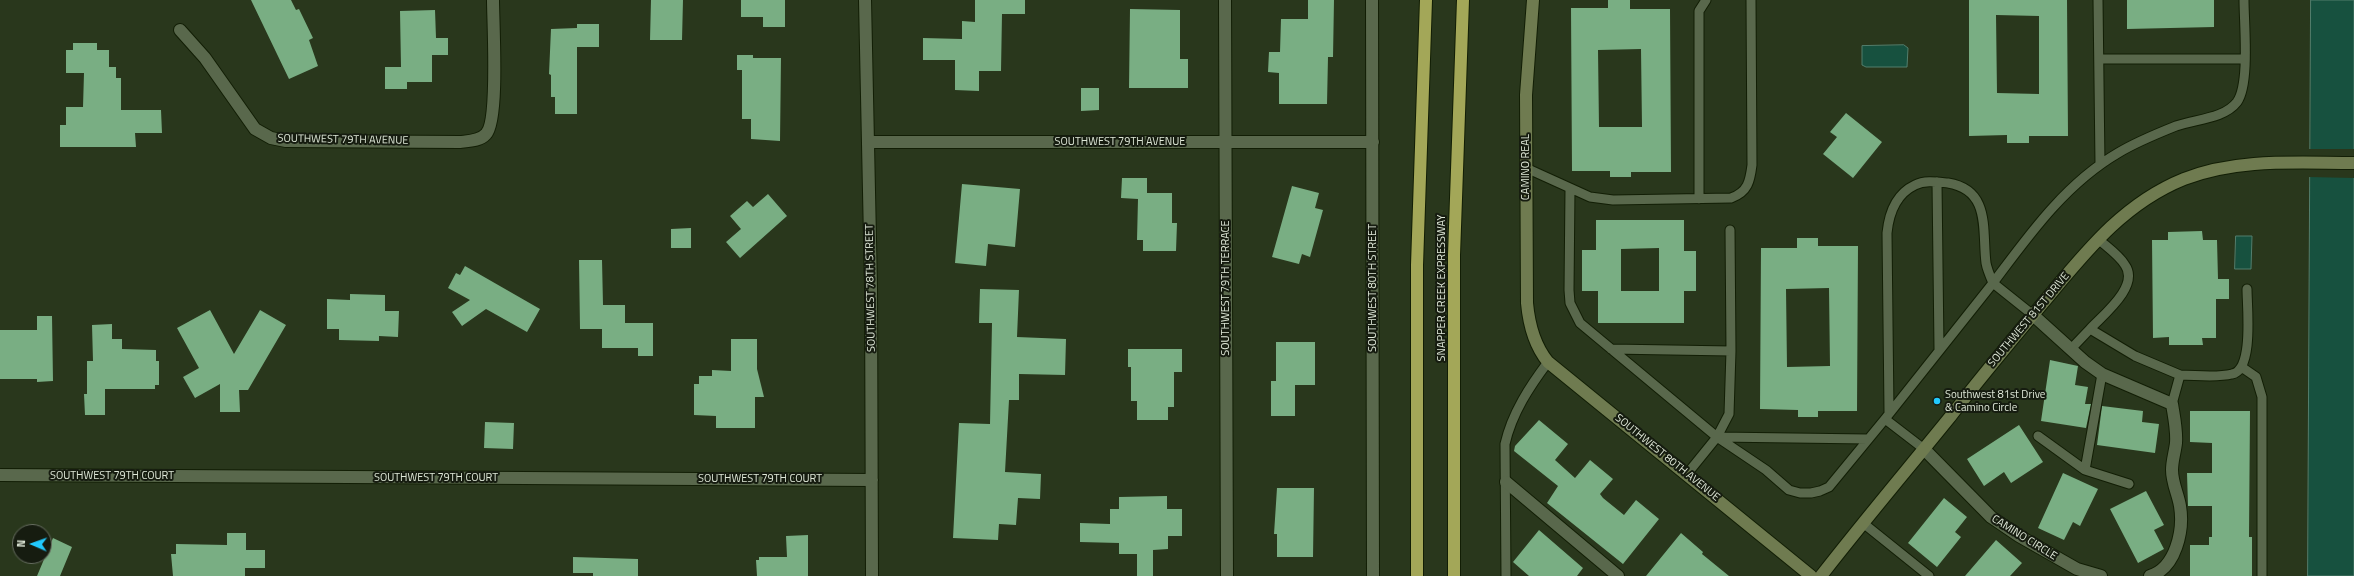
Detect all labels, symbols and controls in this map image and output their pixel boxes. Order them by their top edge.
street label: SOUTHWEST 79TH AVENUE [278,132,408,148]
street label: CAMINO REAL [1519,134,1533,200]
street label: SOUTHWEST 79TH AVENUE [1055,135,1185,149]
street label: SNAPPER CREEK EXPRESSWAY [1435,215,1449,361]
street label: SOUTHWEST 79TH TERRACE [1219,220,1233,356]
street label: SOUTHWEST 78TH STREET [863,224,879,352]
street label: SOUTHWEST 80TH STREET [1366,224,1380,352]
street label: SOUTHWEST 81ST DRIVE [1986,270,2072,370]
place label: Southwest 81st Drive & Camino Circle [1945,388,2045,414]
marker: Southwest 81st Drive & Camino Circle [1932,396,1942,406]
street label: SOUTHWEST 80TH AVENUE [1612,412,1722,504]
street label: SOUTHWEST 79TH COURT [50,469,174,483]
street label: SOUTHWEST 79TH COURT [374,471,498,485]
street label: SOUTHWEST 79TH COURT [698,472,822,486]
street label: CAMINO CIRCLE [1989,513,2059,563]
north arrow [12,524,52,564]
text: N [13,540,29,548]

